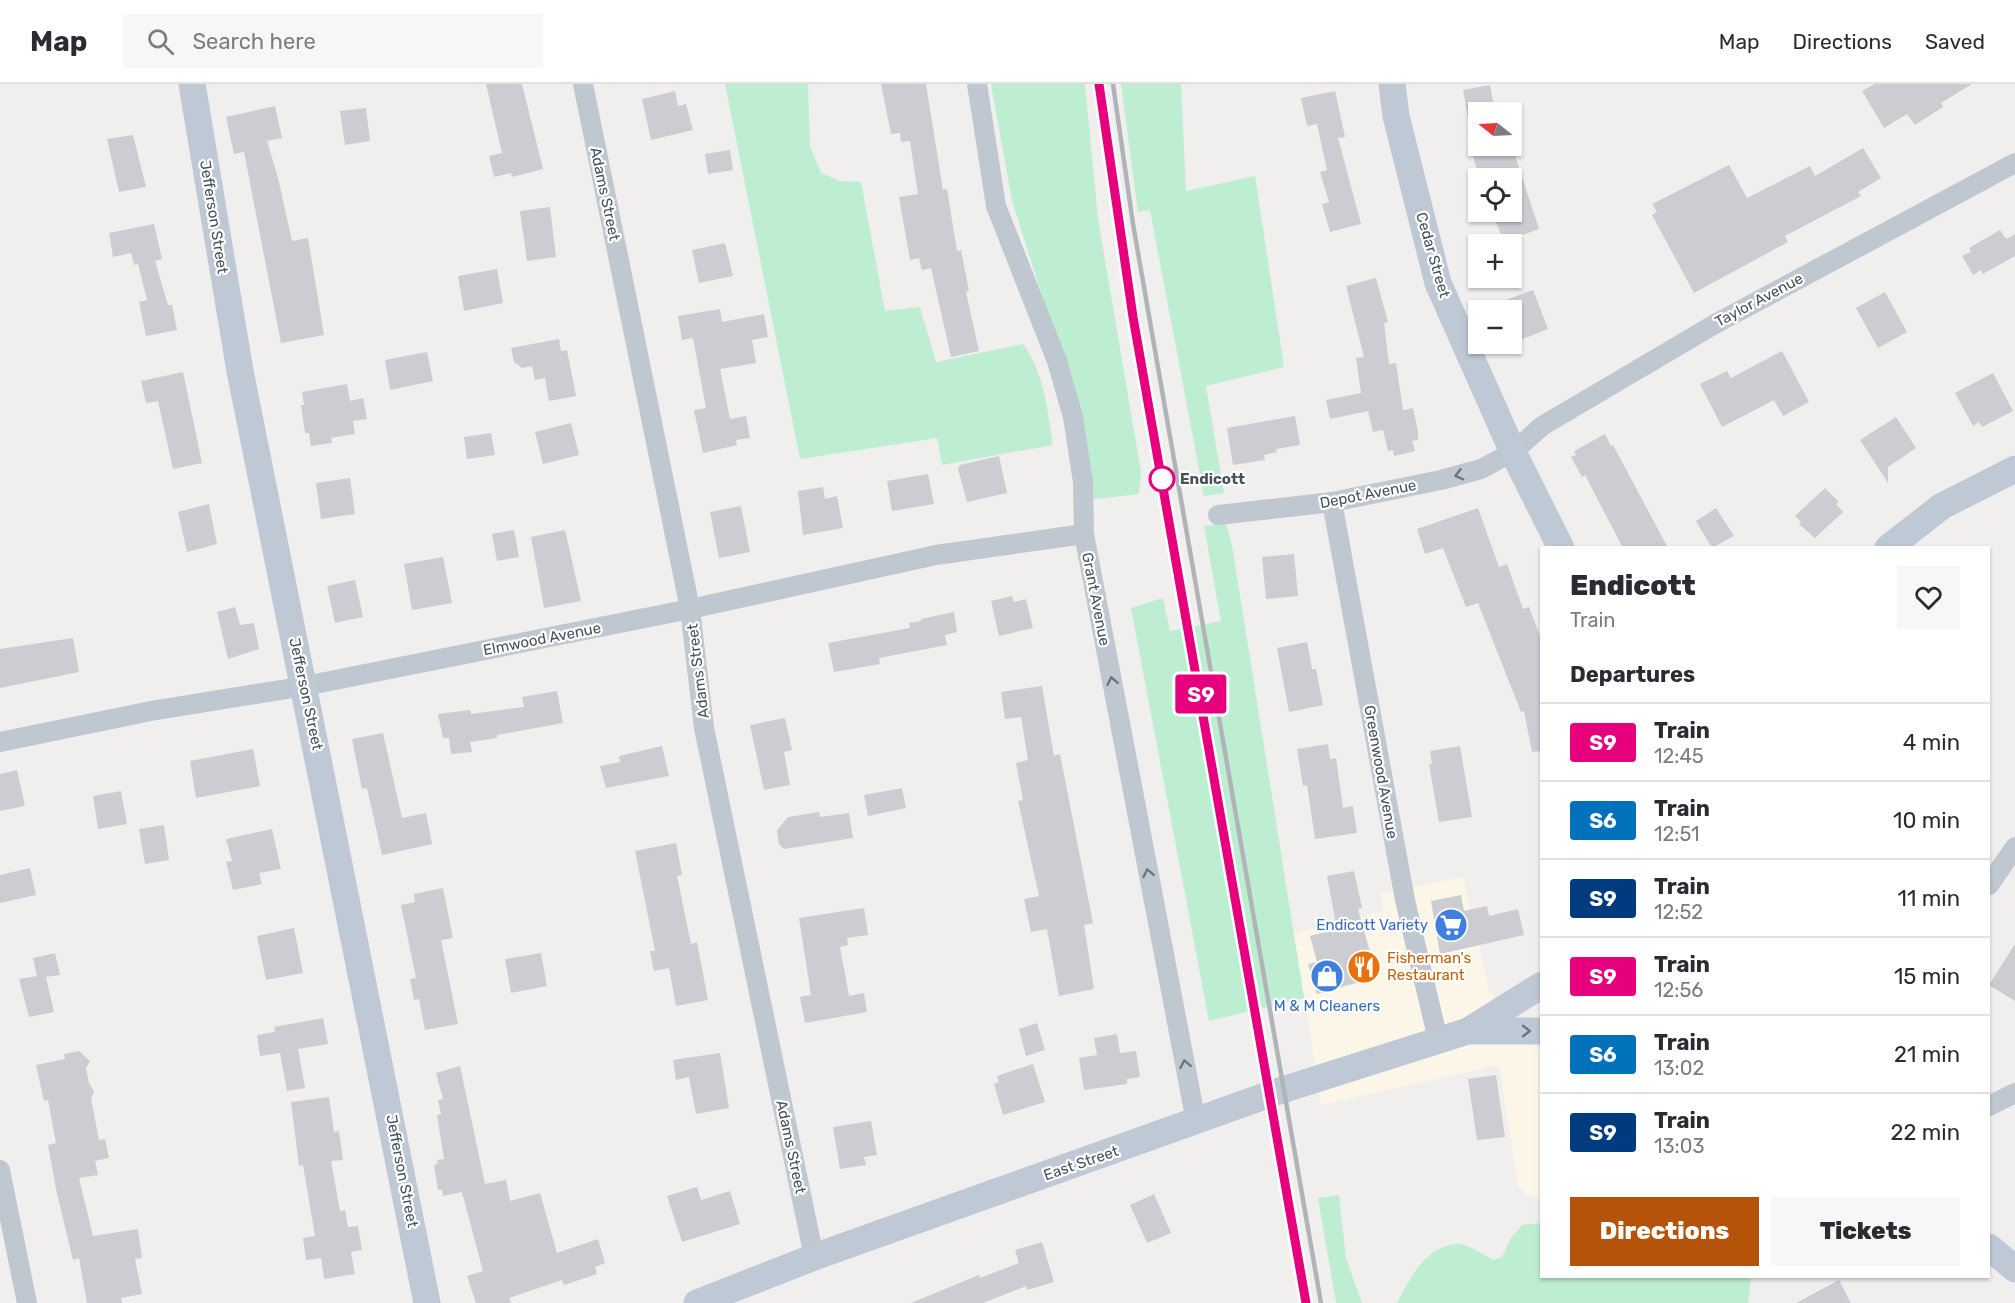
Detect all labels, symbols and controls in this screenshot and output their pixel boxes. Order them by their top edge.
search box [123,14,543,68]
text: Map [30,25,87,58]
icon: search [144,25,177,58]
text: Search here [192,28,316,55]
text: Map [1719,29,1760,54]
text: Directions [1793,29,1892,54]
text: Saved [1925,29,1985,54]
north arrow [1468,102,1522,156]
map controls [1468,102,1522,354]
street label: Adams Street [586,146,624,243]
street label: Jefferson Street [196,159,232,275]
button: locate [1468,168,1522,222]
street label: Cedar Street [1412,210,1454,300]
button: + [1468,234,1522,288]
street label: Taylor Avenue [1712,269,1806,331]
button: − [1468,300,1522,354]
marker: Endicott [1149,466,1175,492]
one-way arrow [1454,467,1464,480]
place label: Endicott [1180,470,1245,488]
street label: Depot Avenue [1318,476,1418,512]
street label: Grant Avenue [1078,551,1114,647]
button: heart [1897,566,1960,629]
text: Endicott [1570,569,1696,602]
text: Train [1570,608,1615,632]
street label: Elmwood Avenue [482,619,602,659]
street label: Adams Street [683,623,713,719]
street label: Jefferson Street [285,636,327,752]
text: Departures [1570,661,1695,688]
line badge: S9 [1174,674,1228,714]
one-way arrow [1106,677,1119,687]
text: S9 [1187,682,1215,707]
street label: Greenwood Avenue [1360,704,1402,840]
text: Train [1654,717,1710,744]
text: 4 min [1903,729,1960,756]
text: S9 [1589,730,1617,755]
text: 12:45 [1654,744,1704,768]
text: Train [1654,795,1710,822]
text: 10 min [1893,807,1960,834]
text: S6 [1589,808,1617,833]
text: 12:51 [1654,822,1700,846]
one-way arrow [1142,868,1155,878]
text: Train [1654,873,1710,900]
text: 11 min [1898,885,1960,912]
text: S9 [1589,886,1617,911]
text: 12:52 [1654,900,1703,924]
supermarket icon: Endicott Variety [1433,907,1469,943]
place label: Endicott Variety [1316,916,1428,934]
restaurant icon: Fisherman's Restaurant [1346,949,1382,985]
place label: Fisherman's Restaurant [1387,949,1471,984]
text: Train [1654,951,1710,978]
shop icon: M & M Cleaners [1309,958,1345,994]
text: 15 min [1894,963,1960,990]
text: S9 [1589,964,1617,989]
text: 12:56 [1654,978,1703,1002]
place label: M & M Cleaners [1274,997,1381,1015]
one-way arrow [1521,1025,1530,1037]
text: Train [1654,1029,1710,1056]
text: 21 min [1894,1041,1960,1068]
text: S6 [1589,1042,1617,1067]
text: 13:02 [1654,1056,1704,1080]
one-way arrow [1179,1060,1192,1070]
street label: Adams Street [772,1099,810,1196]
text: Train [1654,1107,1710,1134]
street label: Jefferson Street [382,1113,422,1229]
text: 22 min [1891,1119,1960,1146]
text: S9 [1589,1120,1617,1145]
text: 13:03 [1654,1134,1704,1158]
street label: East Street [1041,1142,1121,1184]
button: Directions [1570,1197,1759,1266]
button: Tickets [1771,1197,1960,1266]

